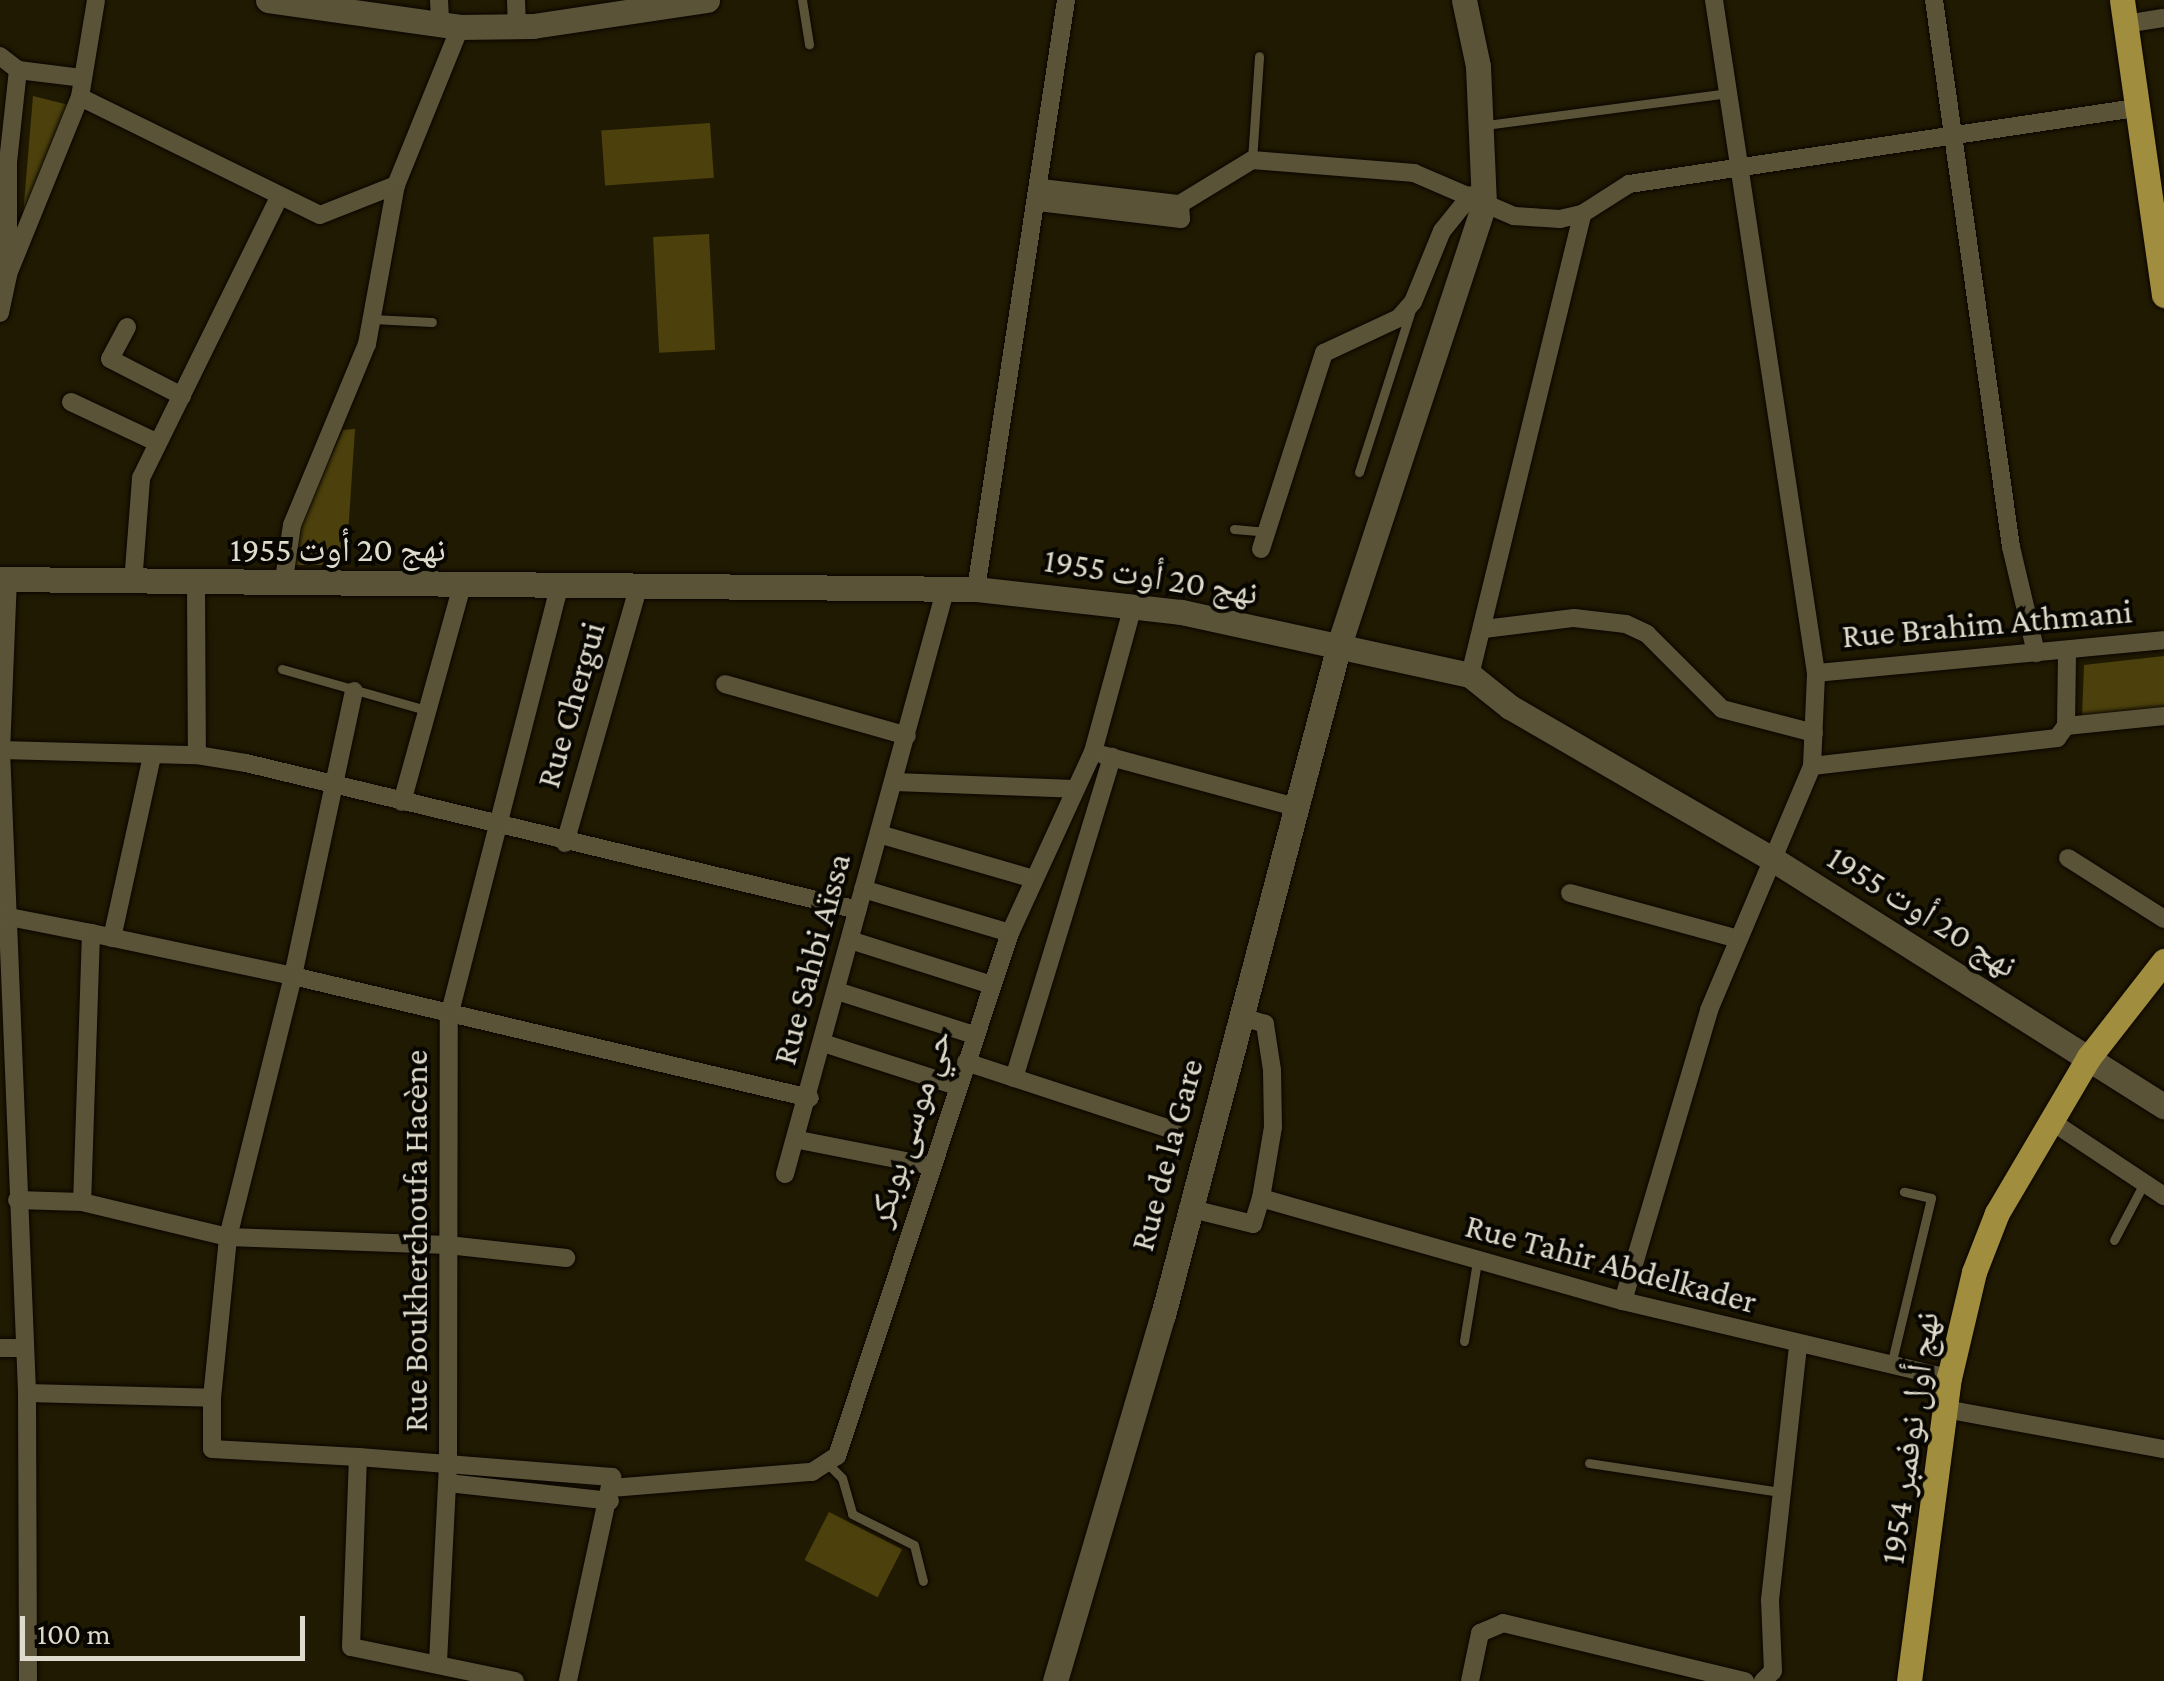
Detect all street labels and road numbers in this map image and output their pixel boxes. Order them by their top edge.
street label: نهج 20 أوت 1955 [230,529,446,571]
street label: نهج 20 أوت 1955 [1041,539,1261,615]
street label: Rue Brahim Athmani [1840,590,2134,658]
street label: Rue Chergui [527,617,615,793]
street label: نهج 20 أوت 1955 [1819,837,2025,987]
street label: Rue Sahbi Aïssa [764,849,860,1069]
street label: حي موسى بوبكر [858,1024,962,1232]
street label: Rue Boukherchoufa Hacène [395,1050,437,1432]
street label: Rue de la Gare [1121,1054,1213,1256]
street label: Rue Tahir Abdelkader [1461,1205,1761,1323]
street label: نهج أول نوفمبر 1954 [1871,1309,1949,1567]

